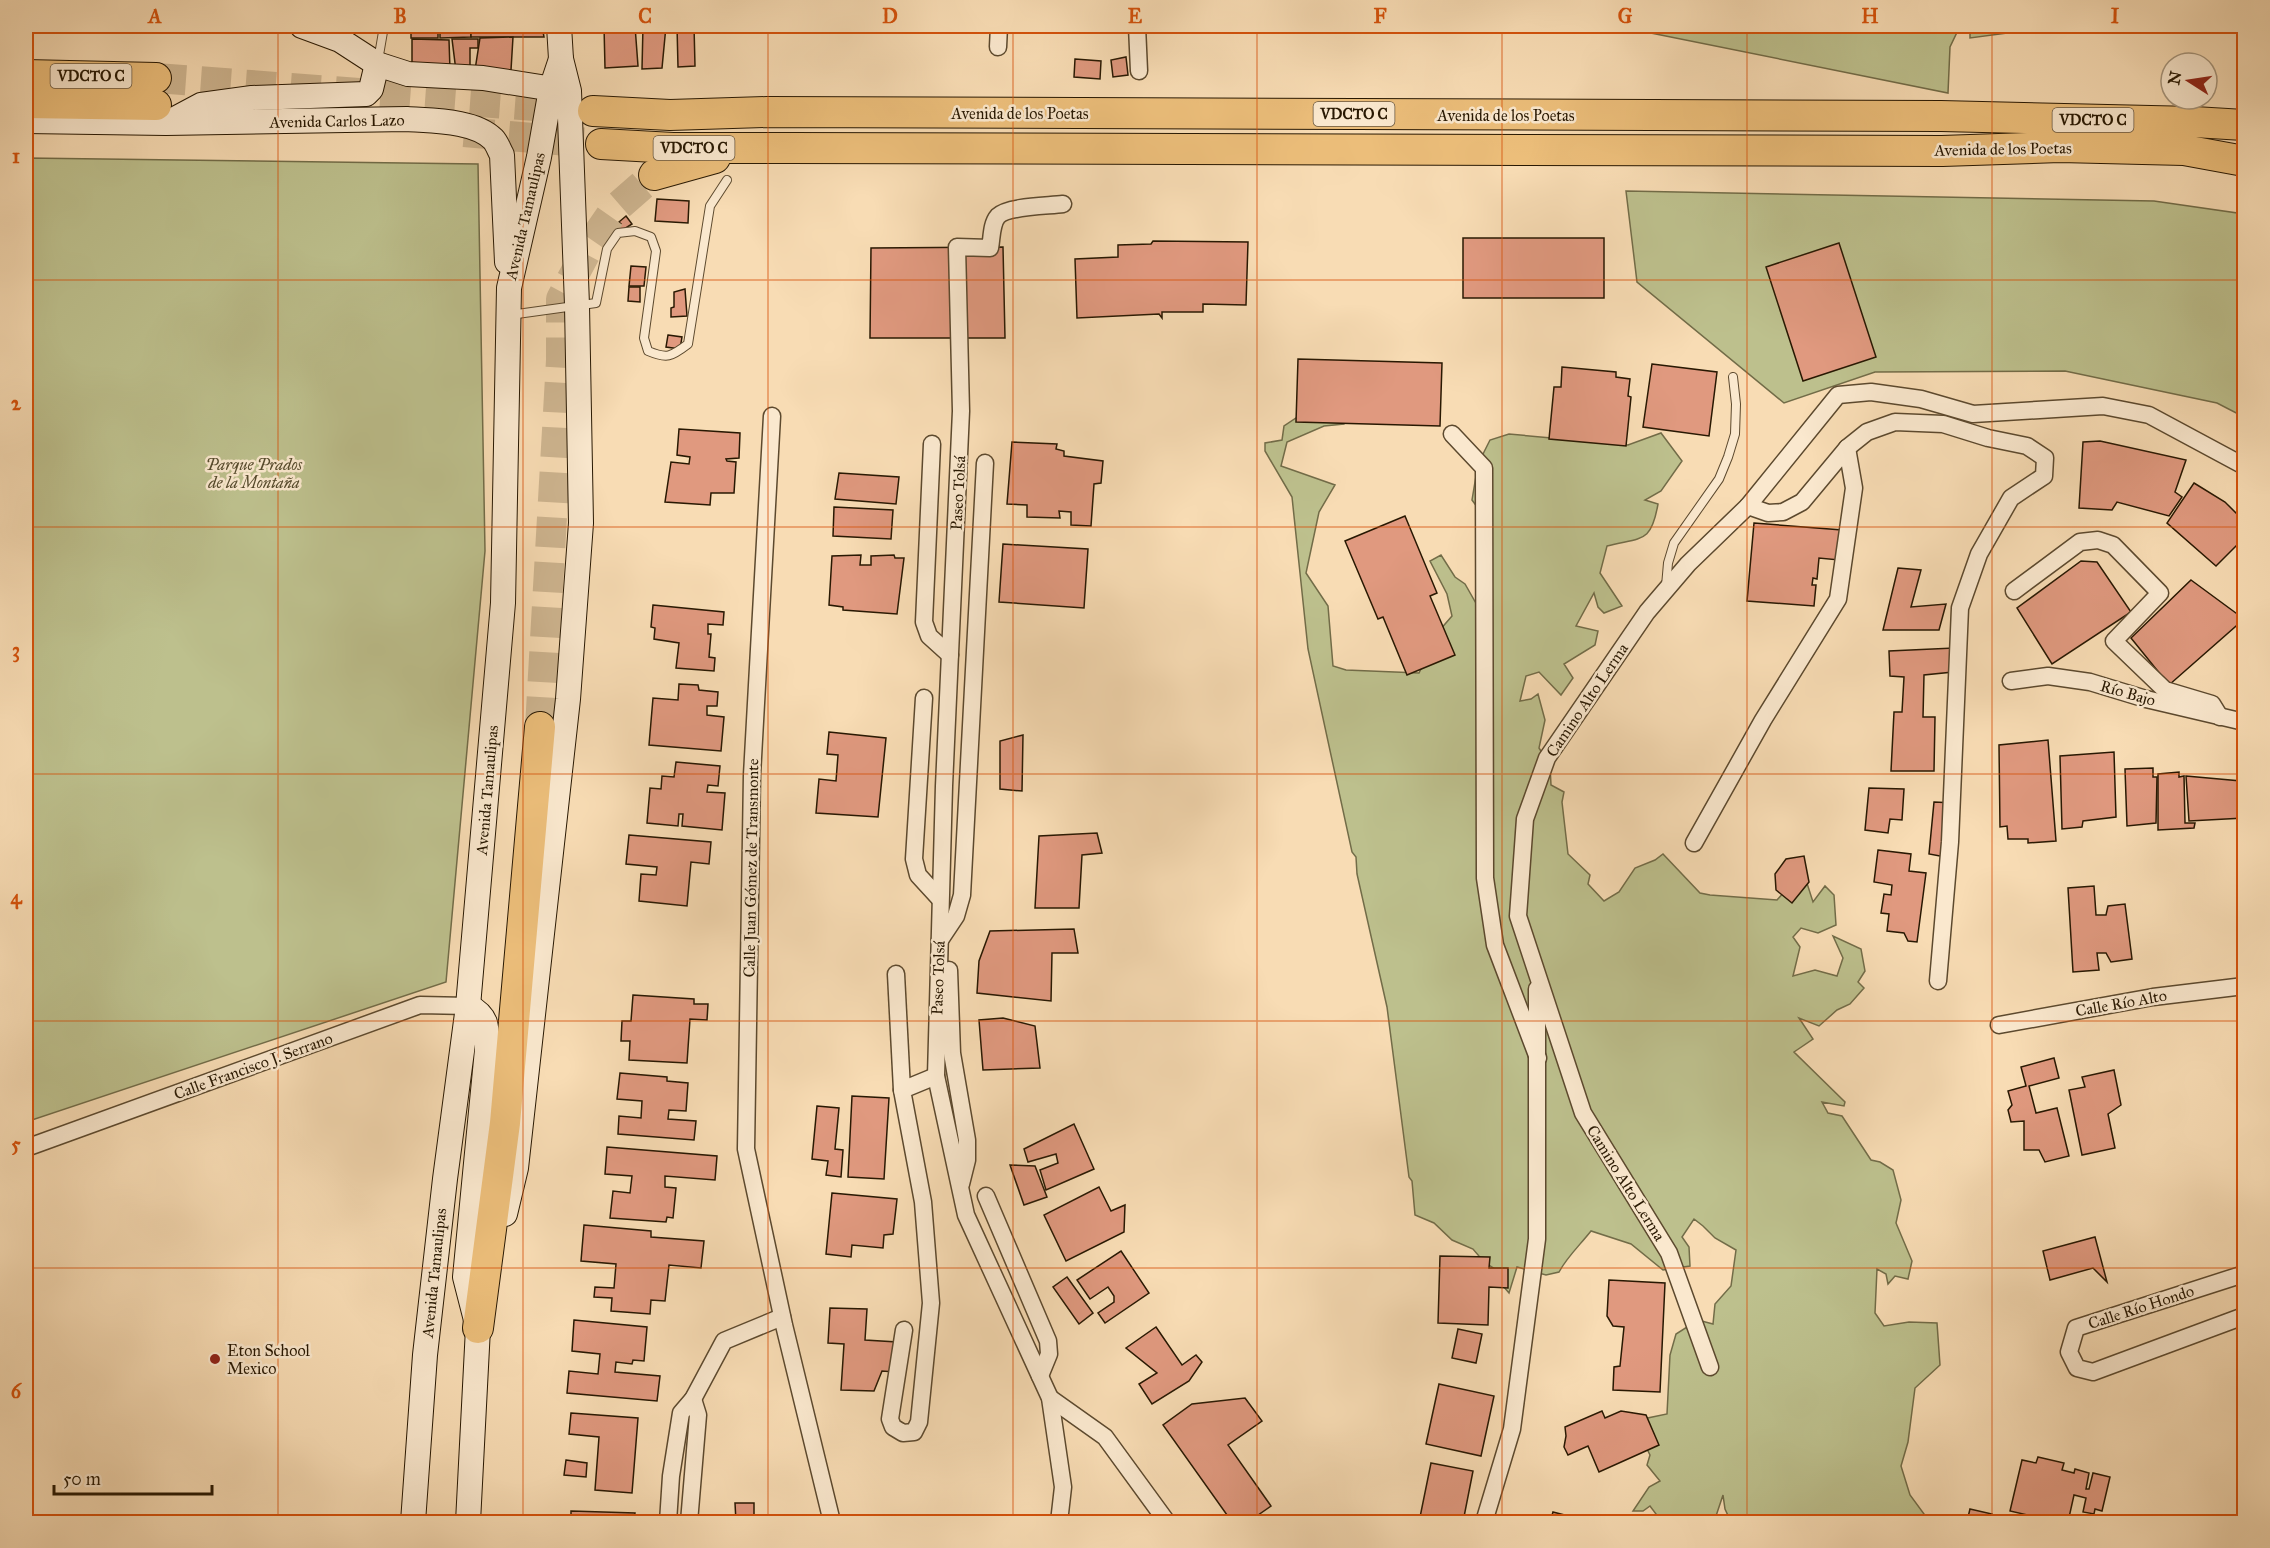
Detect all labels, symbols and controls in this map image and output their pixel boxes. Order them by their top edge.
text: A [146,4,162,28]
text: B [393,4,407,28]
text: C [638,4,652,28]
text: D [882,4,898,28]
text: E [1128,4,1143,28]
text: F [1373,4,1387,28]
text: G [1618,4,1633,28]
text: H [1861,4,1879,28]
text: I [2111,4,2120,28]
north arrow [2159,51,2219,111]
road number: VDCTO C [50,64,132,88]
text: N [2164,69,2186,87]
road number: VDCTO C [1314,102,1394,126]
street label: Avenida de los Poetas [950,104,1089,123]
street label: Avenida de los Poetas [1436,106,1575,125]
road number: VDCTO C [2052,108,2134,132]
street label: Avenida Carlos Lazo [268,110,405,132]
road number: VDCTO C [654,136,734,160]
street label: Avenida de los Poetas [1933,138,2072,160]
text: 1 [12,144,20,168]
street label: Avenida Tamaulipas [501,150,549,283]
text: 2 [11,391,22,415]
park label: Parque Prados de la Montaña [206,455,303,492]
street label: Paseo Tolsá [947,455,969,531]
text: 3 [12,638,20,663]
street label: Camino Alto Lerma [1542,639,1632,760]
street label: Río Bajo [2098,676,2158,710]
street label: Avenida Tamaulipas [472,724,502,857]
street label: Calle Juan Gómez de Transmonte [740,758,763,978]
text: 4 [10,885,22,910]
street label: Paseo Tolsá [927,940,949,1016]
street label: Calle Río Alto [2074,986,2168,1020]
street label: Calle Francisco J. Serrano [171,1028,335,1105]
street label: Camino Alto Lerma [1583,1122,1669,1245]
text: 5 [11,1132,21,1156]
street label: Avenida Tamaulipas [418,1207,450,1340]
street label: Calle Río Hondo [2086,1281,2196,1333]
place label: Eton School Mexico [227,1341,311,1378]
marker: Eton School Mexico [208,1352,222,1366]
text: 6 [11,1379,23,1403]
scale bar [54,1458,212,1496]
text: 50 m [63,1468,101,1490]

